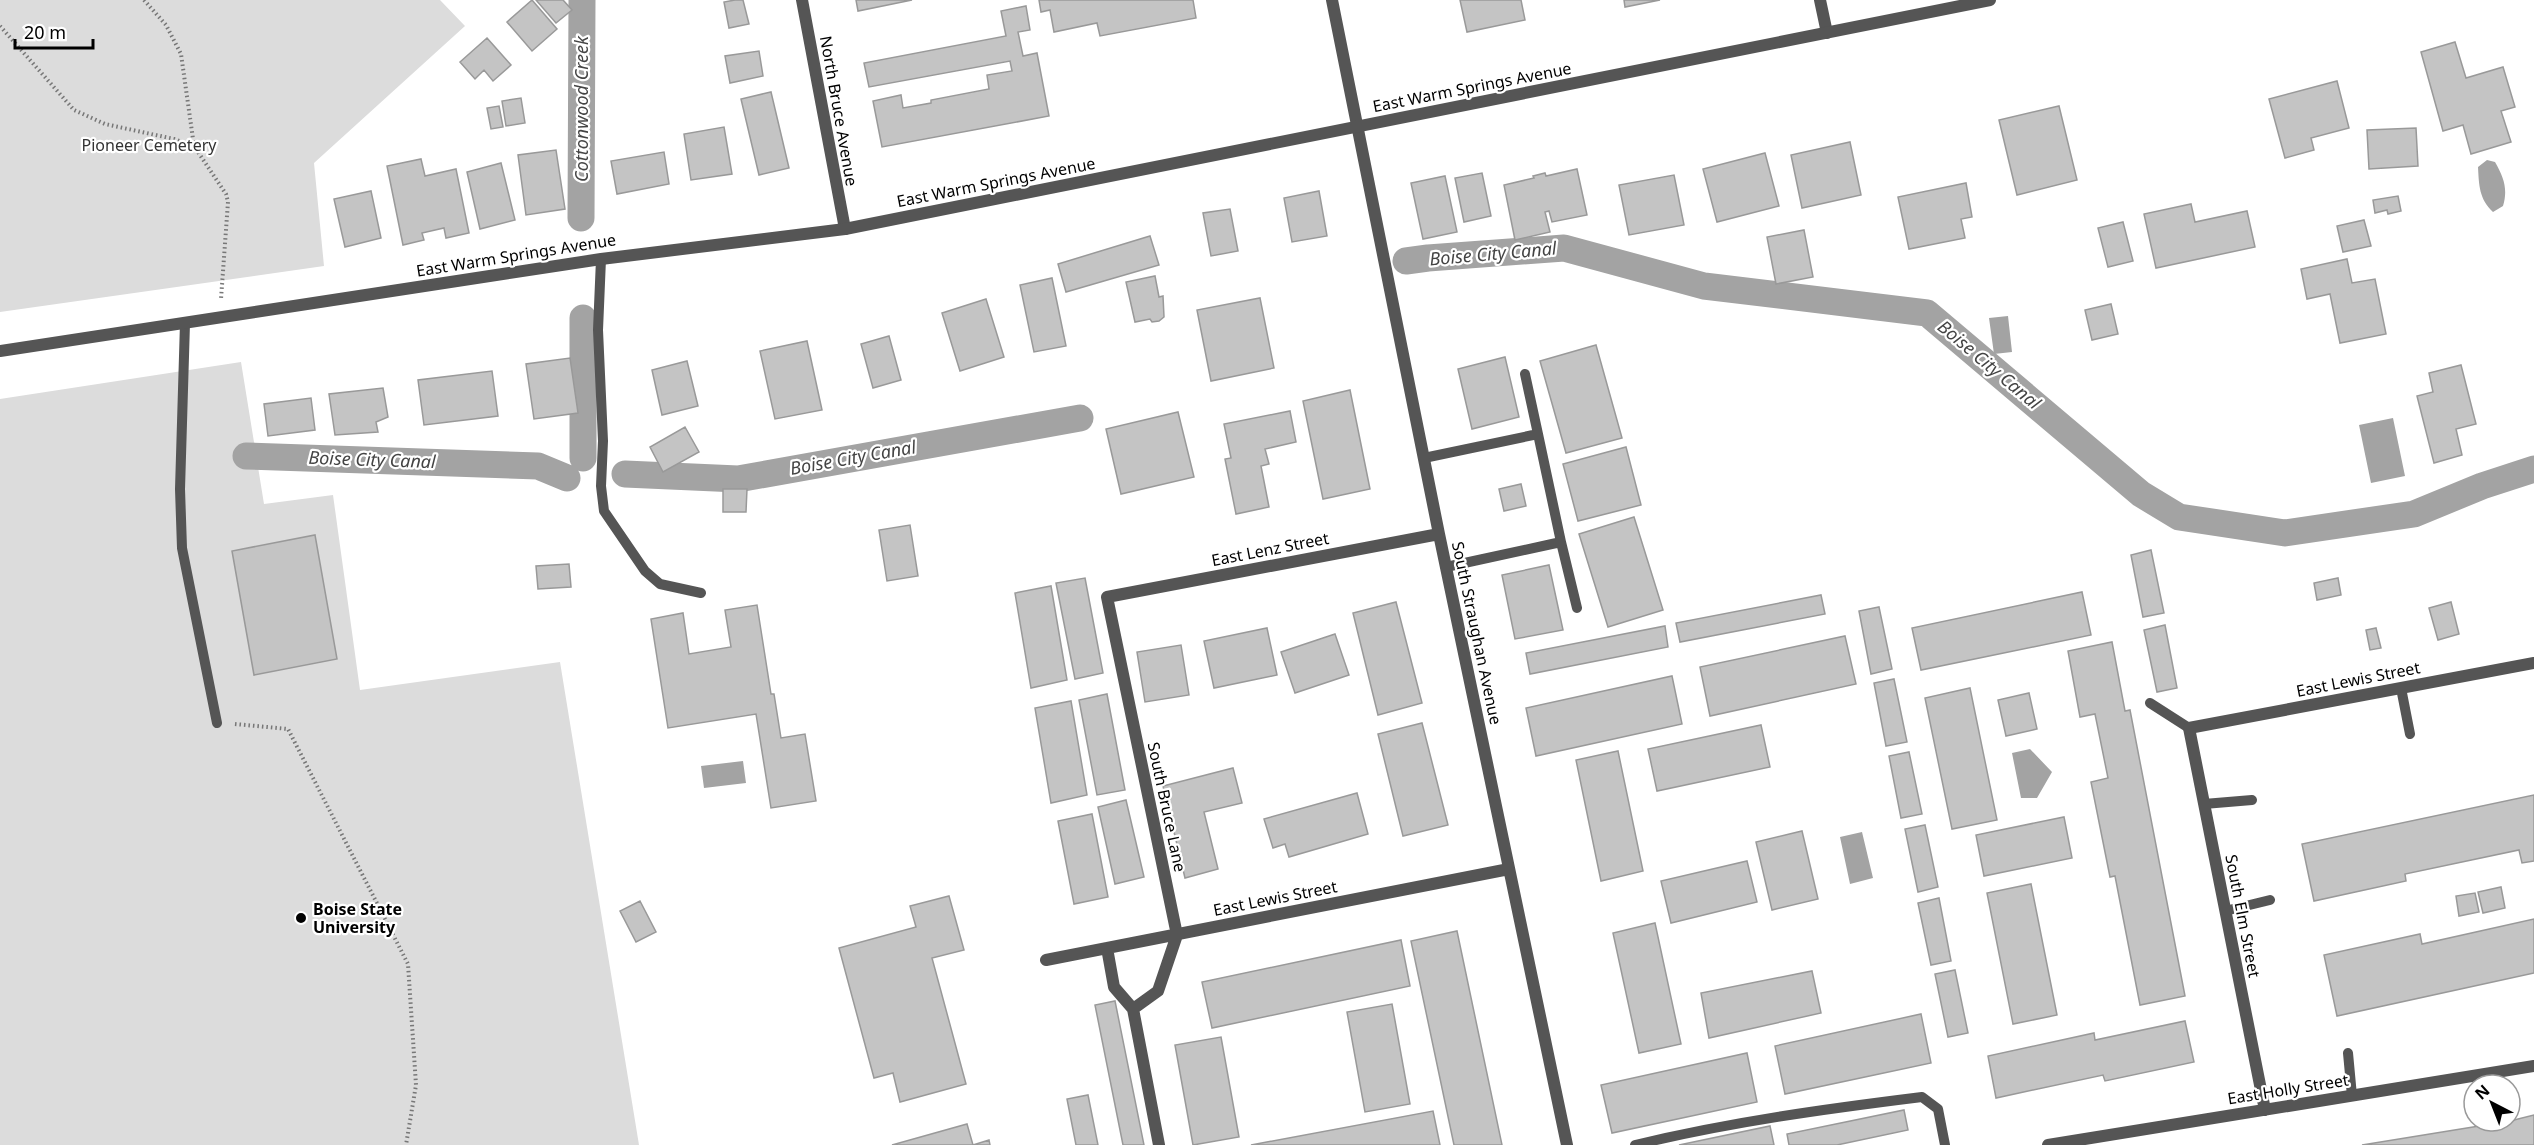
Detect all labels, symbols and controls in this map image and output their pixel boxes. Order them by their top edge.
scale bar [15,12,93,50]
text: 20 m [24,20,66,44]
street label: North Bruce Avenue [815,34,863,188]
water label: Cottonwood Creek [569,35,593,182]
street label: East Warm Springs Avenue [1371,57,1573,117]
park label: Pioneer Cemetery [82,134,217,156]
street label: East Warm Springs Avenue [895,152,1097,212]
street label: East Warm Springs Avenue [415,228,617,282]
water label: Boise City Canal [1428,235,1558,271]
water label: Boise City Canal [1933,314,2046,415]
water label: Boise City Canal [788,434,918,480]
water label: Boise City Canal [308,445,436,473]
street label: East Lenz Street [1209,527,1331,571]
street label: South Straughan Avenue [1447,539,1507,727]
street label: East Lewis Street [2294,656,2422,702]
street label: South Bruce Lane [1142,740,1192,874]
street label: South Elm Street [2220,853,2266,980]
street label: East Lewis Street [1211,875,1339,921]
place label: Boise State University [313,898,402,938]
marker: Boise State University [294,911,308,925]
street label: East Holly Street [2226,1069,2350,1109]
north arrow [2462,1073,2522,1133]
text: N [2470,1079,2494,1104]

